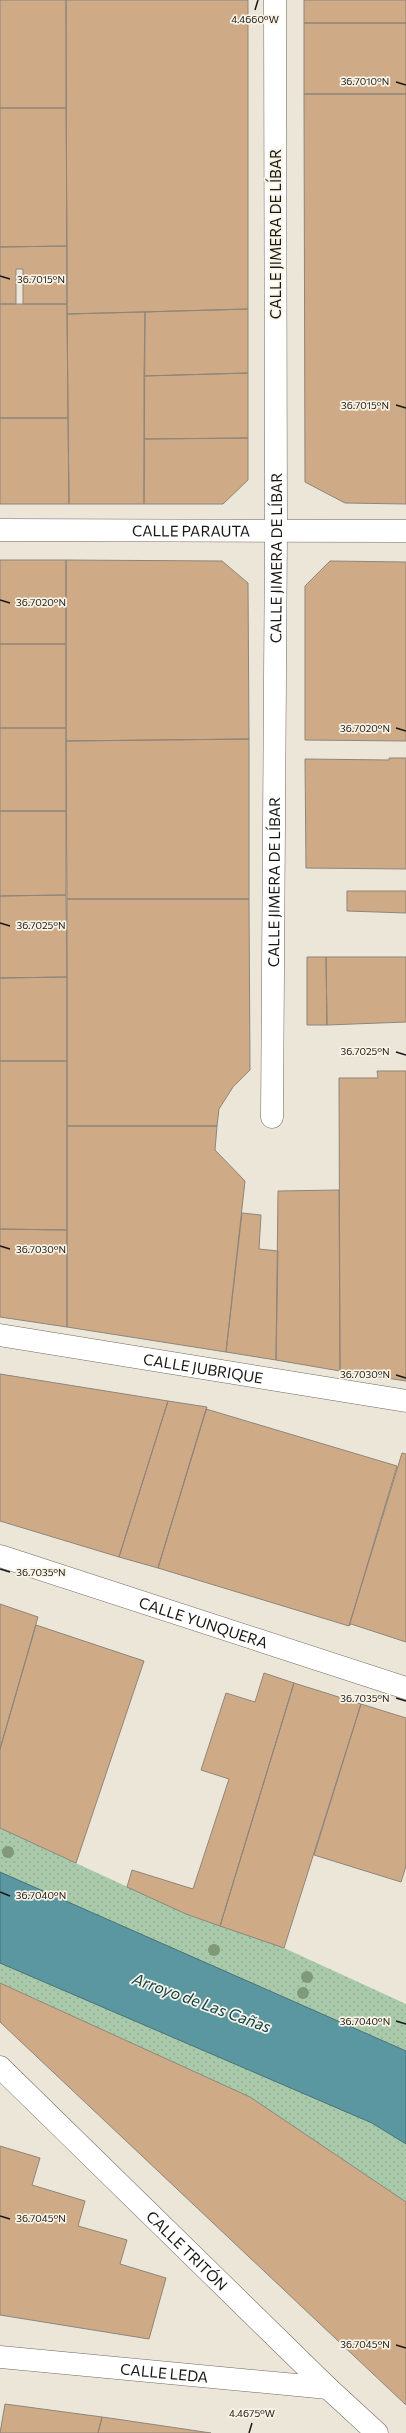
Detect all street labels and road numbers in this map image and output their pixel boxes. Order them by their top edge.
street label: CALLE JIMERA DE LÍBAR [265,149,284,319]
street label: CALLE JIMERA DE LÍBAR [266,473,285,643]
street label: CALLE PARAUTA [132,521,250,540]
street label: CALLE JIMERA DE LÍBAR [264,797,283,967]
street label: CALLE JUBRIQUE [142,1349,265,1387]
street label: CALLE YUNQUERA [137,1593,270,1651]
street label: CALLE TRITÓN [143,2207,232,2294]
street label: CALLE LEDA [120,2359,209,2386]

